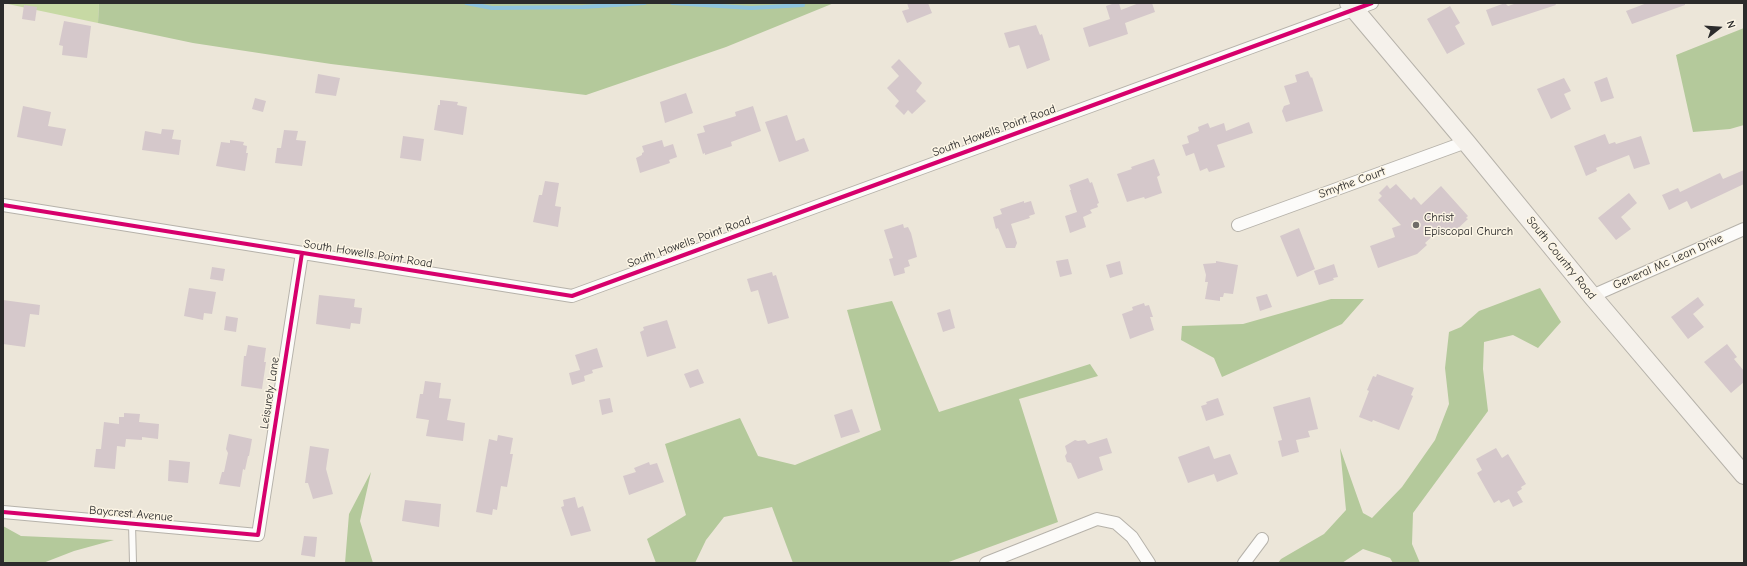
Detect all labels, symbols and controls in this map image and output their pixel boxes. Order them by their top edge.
north arrow [1699,8,1739,48]
text: N [1724,19,1738,30]
street label: South Howells Point Road [930,102,1058,160]
street label: Smythe Court [1317,164,1387,202]
place label: Christ Episcopal Church [1424,211,1513,239]
street label: South Howells Point Road [625,213,753,271]
street label: South Country Road [1523,213,1599,303]
marker: Christ Episcopal Church [1411,220,1421,230]
street label: General Mc Lean Drive [1611,231,1725,293]
street label: South Howells Point Road [302,237,434,271]
street label: Leisurely Lane [257,356,283,430]
street label: Baycrest Avenue [88,503,174,525]

